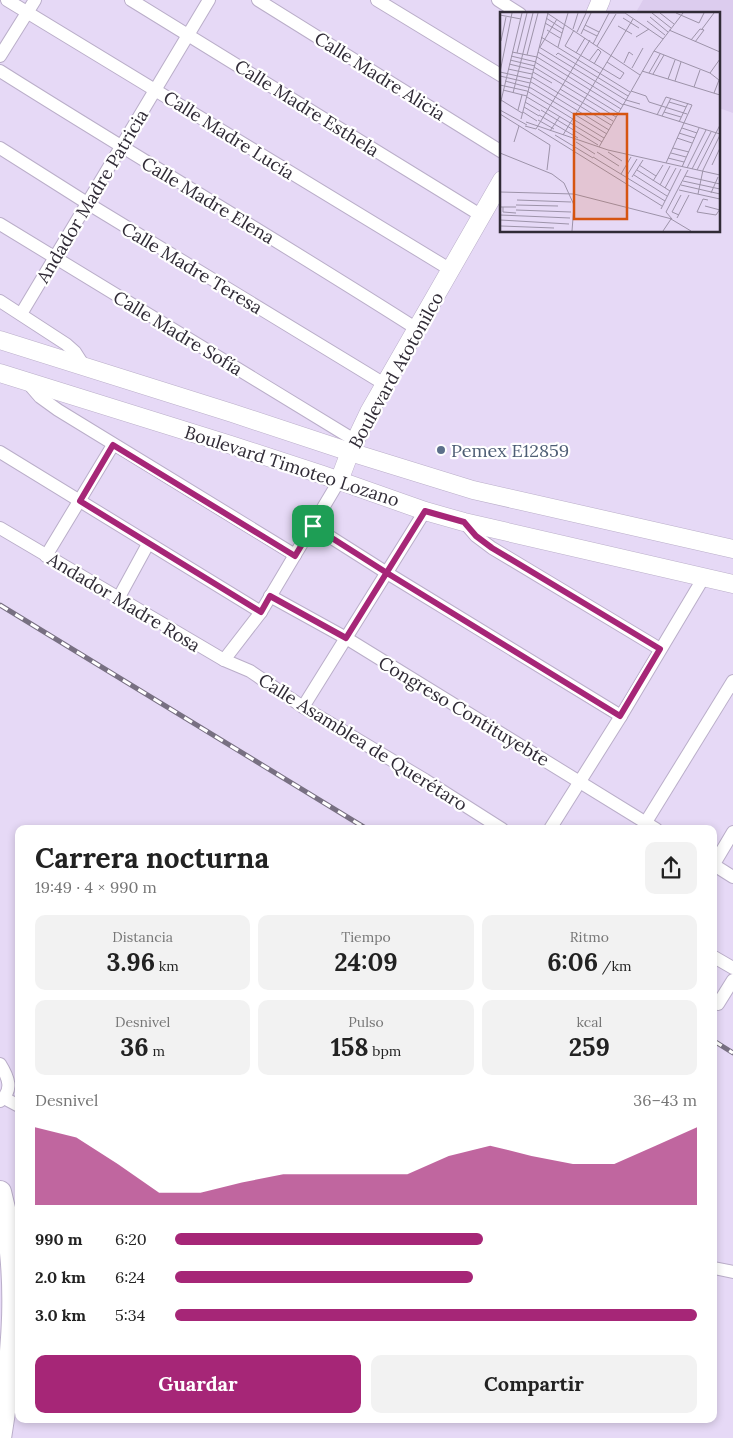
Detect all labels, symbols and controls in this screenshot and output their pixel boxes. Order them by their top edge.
inset map [500,12,720,232]
street label: Calle Madre Alicia [310,26,450,126]
street label: Calle Madre Esthela [230,54,384,162]
street label: Calle Madre Lucía [159,86,299,184]
street label: Andador Madre Patricia [31,105,153,288]
street label: Calle Madre Elena [137,151,279,249]
street label: Calle Madre Teresa [117,217,267,319]
street label: Calle Madre Sofía [109,285,247,381]
street label: Boulevard Atotonilco [343,288,449,452]
street label: Boulevard Timoteo Lozano [182,420,402,512]
place label: Pemex E12859 [451,439,569,462]
marker: Pemex E12859 [435,444,447,456]
pin [292,505,334,547]
icon: arrive [299,512,327,540]
street label: Andador Madre Rosa [43,547,205,657]
street label: Congreso Contituyebte [374,651,554,771]
street label: Calle Asamblea de Querétaro [254,668,472,816]
text: Carrera nocturna [35,840,269,876]
button: share [645,842,697,894]
text: 19:49 · 4 × 990 m [35,877,157,897]
text: Distancia [112,928,173,946]
text: Tiempo [341,928,391,946]
text: Ritmo [570,928,609,946]
text: 3.96 [107,946,155,978]
text: 24:09 [334,946,398,978]
text: 6:06 [547,946,598,978]
text: km [155,957,179,975]
text: /km [598,957,631,975]
text: Desnivel [115,1013,170,1031]
text: Pulso [348,1013,384,1031]
text: kcal [576,1013,602,1031]
text: 36 [120,1031,149,1063]
text: 158 [331,1031,369,1063]
text: 259 [569,1031,610,1063]
text: m [149,1042,165,1060]
text: bpm [369,1042,401,1060]
text: Desnivel [35,1090,98,1110]
text: 36–43 m [633,1090,697,1110]
text: 990 m [35,1229,83,1249]
text: 6:20 [115,1229,147,1249]
text: 2.0 km [35,1267,86,1287]
text: 6:24 [115,1267,145,1287]
text: 3.0 km [35,1305,86,1325]
text: 5:34 [115,1305,145,1325]
button: Guardar [35,1355,361,1413]
button: Compartir [371,1355,697,1413]

